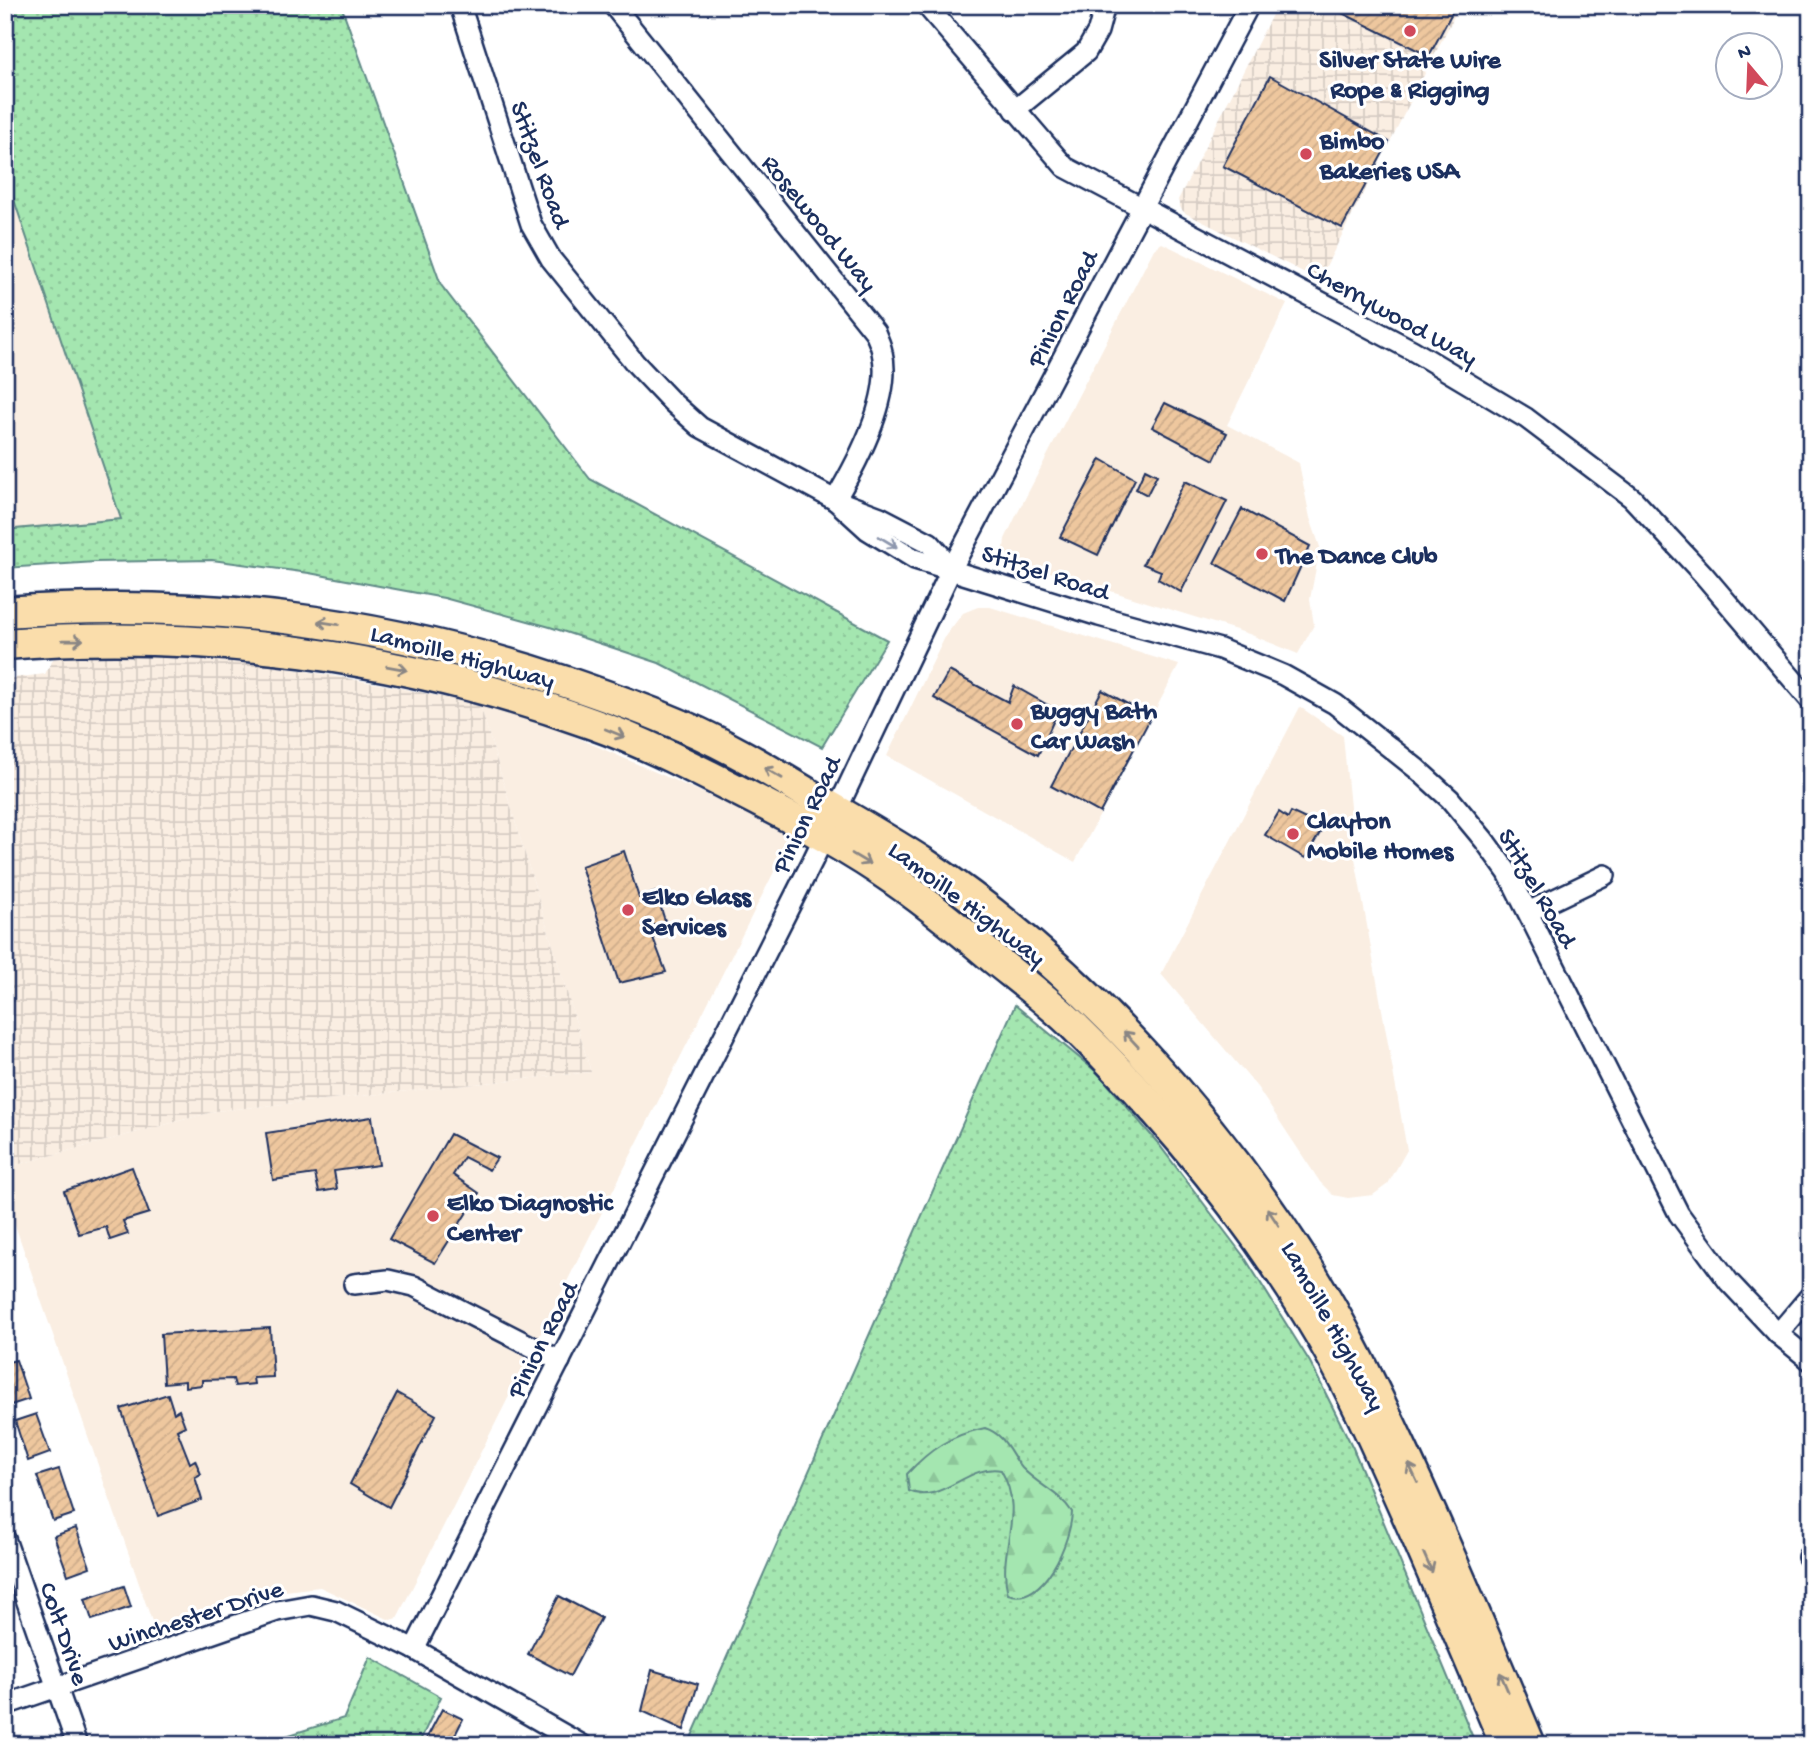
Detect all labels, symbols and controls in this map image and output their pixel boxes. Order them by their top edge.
marker: Silver State Wire Rope & Rigging [1402,23,1418,39]
north arrow [1714,32,1784,102]
text: N [1735,40,1754,66]
place label: Silver State Wire Rope & Rigging [1319,47,1502,108]
street label: Stitzel Road [501,98,576,235]
place label: Bimbo Bakeries USA [1319,128,1461,189]
marker: Bimbo Bakeries USA [1298,146,1314,162]
street label: Rosewood Way [753,150,883,300]
street label: Pinion Road [1022,245,1108,374]
street label: Cherrywood Way [1300,256,1482,376]
one-way arrow [877,536,897,550]
street label: Stitzel Road [977,540,1114,611]
place label: The Dance Club [1274,543,1438,574]
marker: The Dance Club [1254,546,1270,562]
one-way arrow [317,616,340,629]
street label: Lamoille Highway [366,620,557,699]
one-way arrow [62,633,85,647]
one-way arrow [385,662,408,675]
place label: Buggy Bath Car Wash [1030,698,1157,759]
marker: Buggy Bath Car Wash [1009,716,1025,732]
one-way arrow [603,727,625,740]
street label: Pinion Road [767,751,852,881]
one-way arrow [763,766,783,780]
place label: Clayton Mobile Homes [1307,808,1454,869]
street label: Stitzel Road [1489,824,1583,956]
marker: Clayton Mobile Homes [1285,826,1301,842]
street label: Lamoille Highway [880,836,1050,975]
one-way arrow [850,852,870,866]
place label: Elko Glass Services [642,884,752,945]
marker: Elko Glass Services [620,902,636,918]
one-way arrow [1123,1030,1139,1048]
place label: Elko Diagnostic Center [447,1190,615,1251]
marker: Elko Diagnostic Center [425,1208,441,1224]
one-way arrow [1266,1208,1280,1227]
street label: Lamoille Highway [1272,1237,1391,1418]
street label: Pinion Road [502,1276,588,1405]
one-way arrow [1406,1463,1419,1484]
one-way arrow [1422,1552,1435,1574]
street label: Winchester Drive [105,1575,288,1661]
street label: Colt Drive [30,1579,94,1691]
one-way arrow [1496,1672,1509,1693]

